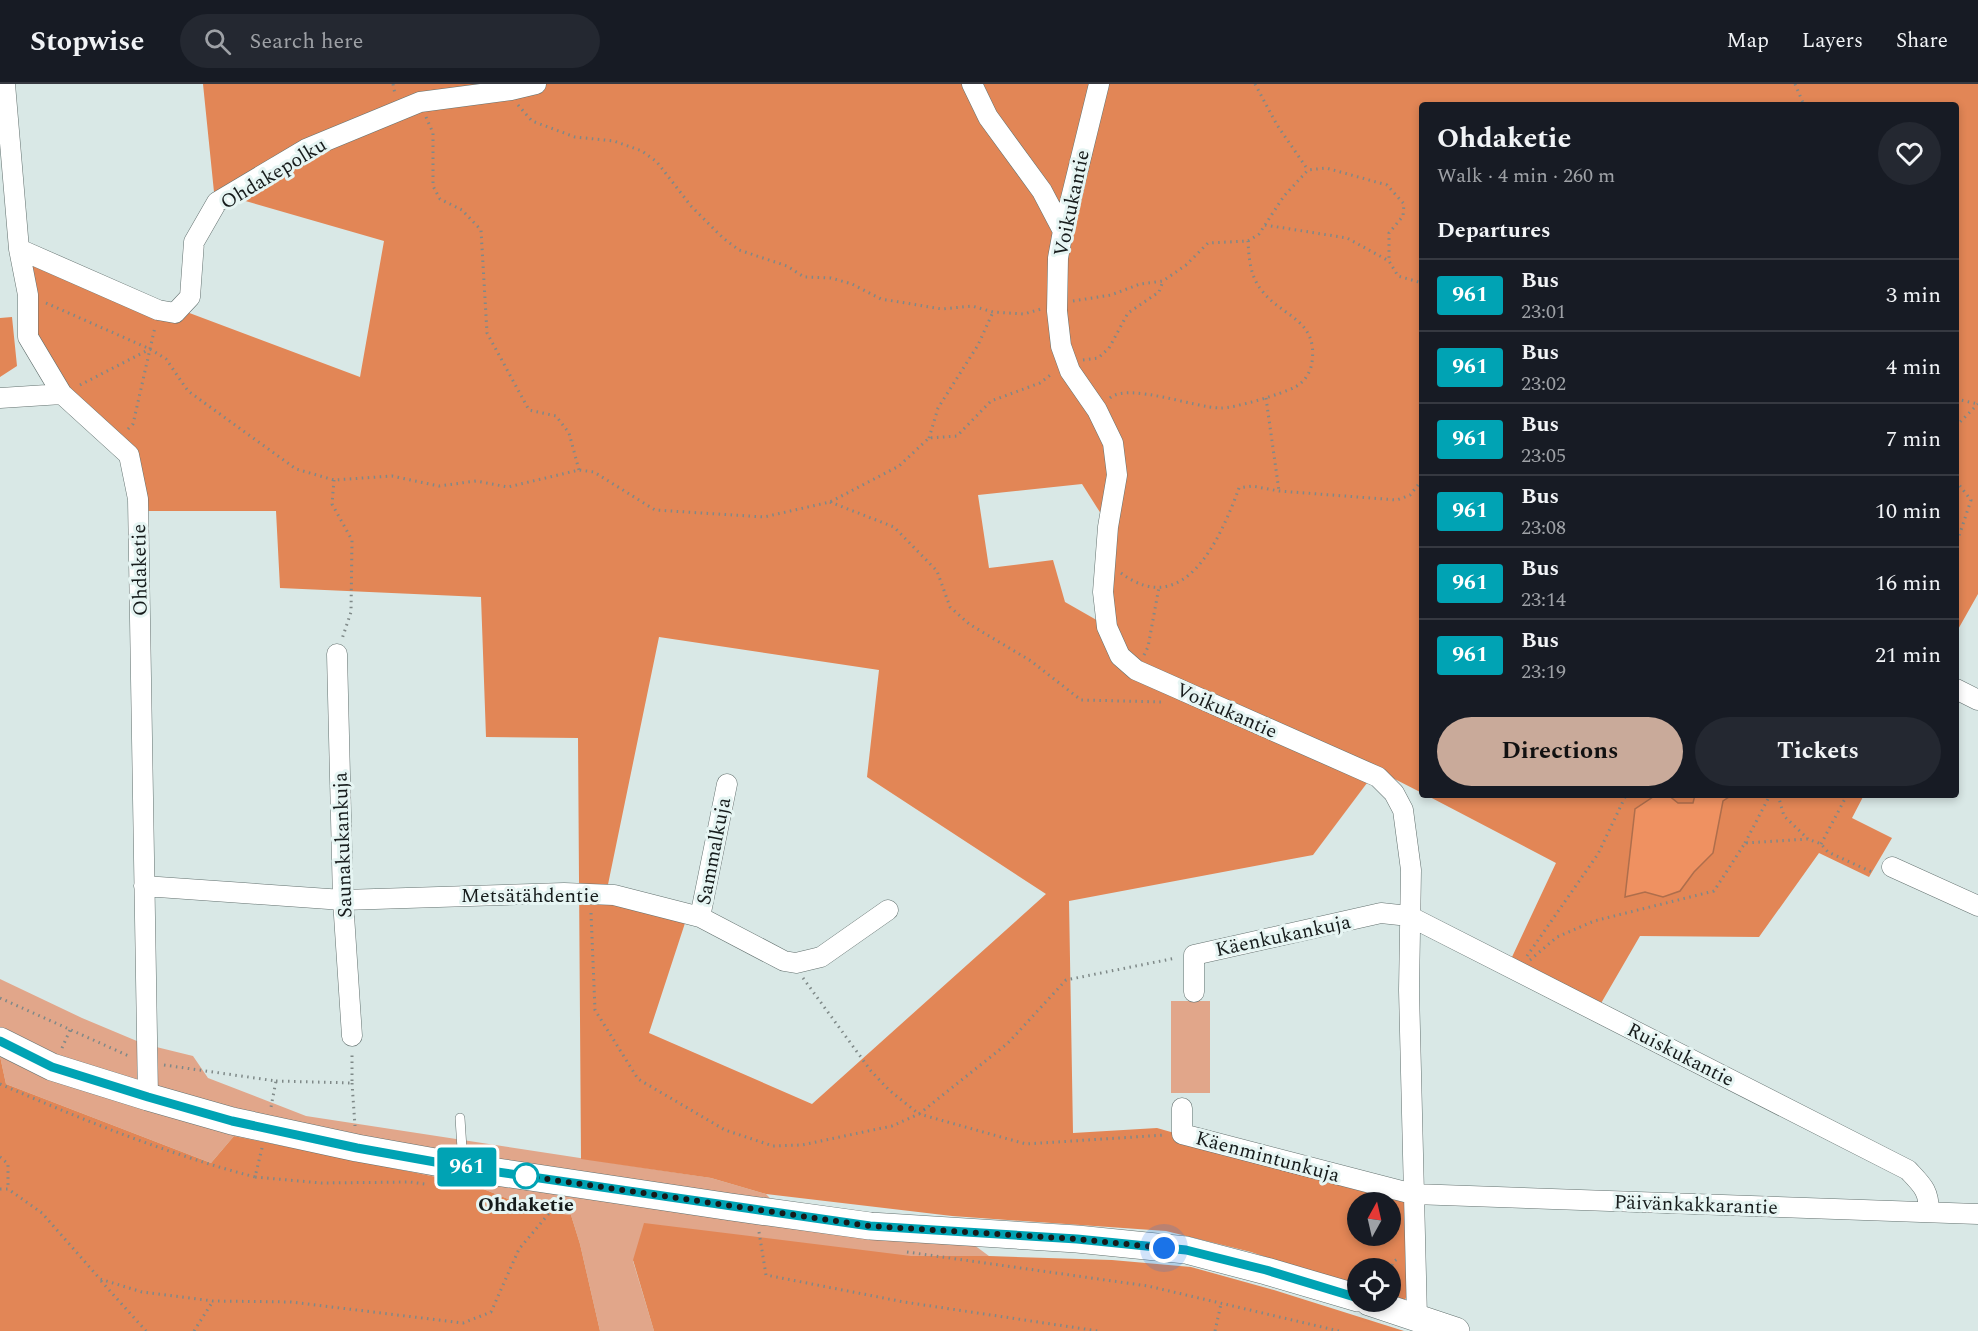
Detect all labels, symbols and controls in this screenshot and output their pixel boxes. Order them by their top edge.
search box [180,14,600,68]
text: Stopwise [30,20,144,63]
icon: search [201,25,234,58]
text: Search here [249,25,363,58]
text: Map [1727,25,1769,57]
text: Layers [1802,25,1863,57]
text: Share [1896,25,1948,57]
text: Ohdaketie [1437,117,1571,160]
button: heart [1878,122,1941,185]
street label: Ohdakepolku [215,130,332,217]
street label: Voikukantie [1046,147,1098,259]
text: Walk · 4 min · 260 m [1437,161,1615,191]
text: Departures [1437,214,1551,247]
text: Bus [1521,264,1559,297]
text: 961 [1452,279,1488,311]
text: 3 min [1886,279,1941,312]
text: 23:01 [1521,297,1566,327]
text: Bus [1521,336,1559,369]
text: 961 [1452,351,1488,383]
text: 4 min [1886,351,1941,384]
text: 23:02 [1521,369,1566,399]
text: Bus [1521,408,1559,441]
text: 961 [1452,423,1488,455]
text: 7 min [1886,423,1941,456]
text: 23:05 [1521,441,1566,471]
text: Bus [1521,480,1559,513]
text: 961 [1452,495,1488,527]
text: 10 min [1875,495,1941,528]
text: 23:08 [1521,513,1566,543]
street label: Ohdaketie [124,524,156,616]
text: Bus [1521,552,1559,585]
text: 961 [1452,567,1488,599]
text: 16 min [1875,567,1941,600]
text: 23:14 [1521,585,1566,615]
text: Bus [1521,624,1559,657]
text: 961 [1452,639,1488,671]
text: 21 min [1875,639,1941,672]
text: 23:19 [1521,657,1566,687]
street label: Voikukantie [1171,675,1282,747]
button: Directions [1437,717,1683,786]
button: Tickets [1695,717,1941,786]
street label: Saunakukankuja [325,771,361,918]
street label: Sammalkuja [689,795,739,908]
street label: Metsätähdentie [461,881,599,911]
street label: Käenkukankuja [1213,907,1354,965]
street label: Ruiskukantie [1622,1015,1739,1095]
street label: Käenmintunkuja [1192,1123,1343,1191]
line badge: 961 [432,1148,502,1186]
text: 961 [449,1151,485,1183]
marker: Ohdaketie [513,1163,539,1189]
street label: Päivänkakkarantie [1613,1187,1779,1223]
place label: Ohdaketie [478,1190,574,1220]
north arrow [1347,1192,1401,1246]
map controls [1347,1192,1401,1312]
your location [1149,1233,1179,1263]
button: locate [1347,1258,1401,1312]

